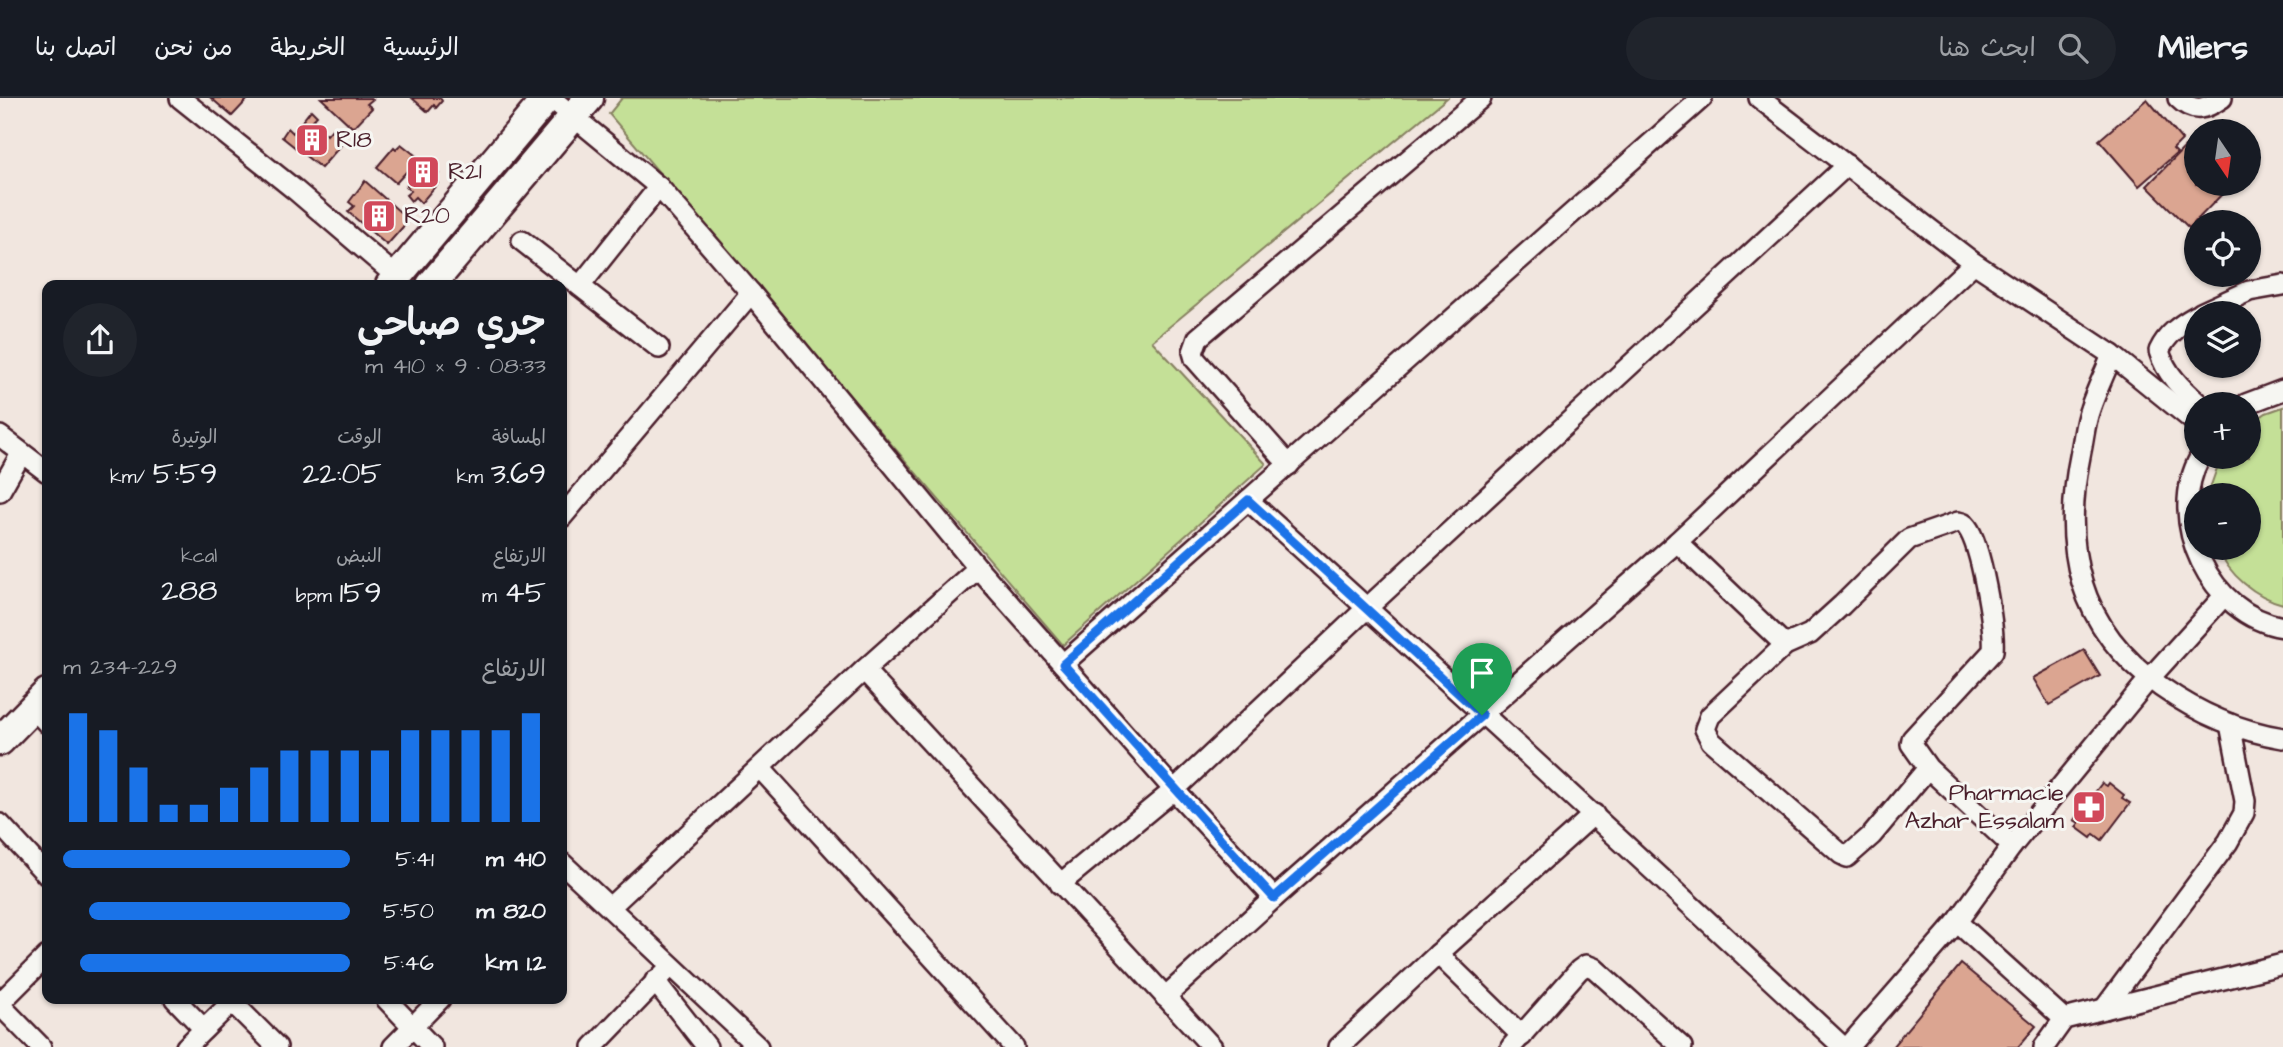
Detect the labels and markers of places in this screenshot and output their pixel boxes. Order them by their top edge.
building icon: R18 [293,121,331,159]
place label: R18 [336,123,372,157]
building icon: R21 [404,153,442,191]
place label: R21 [448,155,482,189]
building icon: R20 [360,197,398,235]
place label: R20 [404,199,450,233]
pin [1452,643,1512,715]
place label: Pharmacie Azhar Essalam [1905,776,2064,838]
pharmacy icon: Pharmacie Azhar Essalam [2070,788,2108,826]

